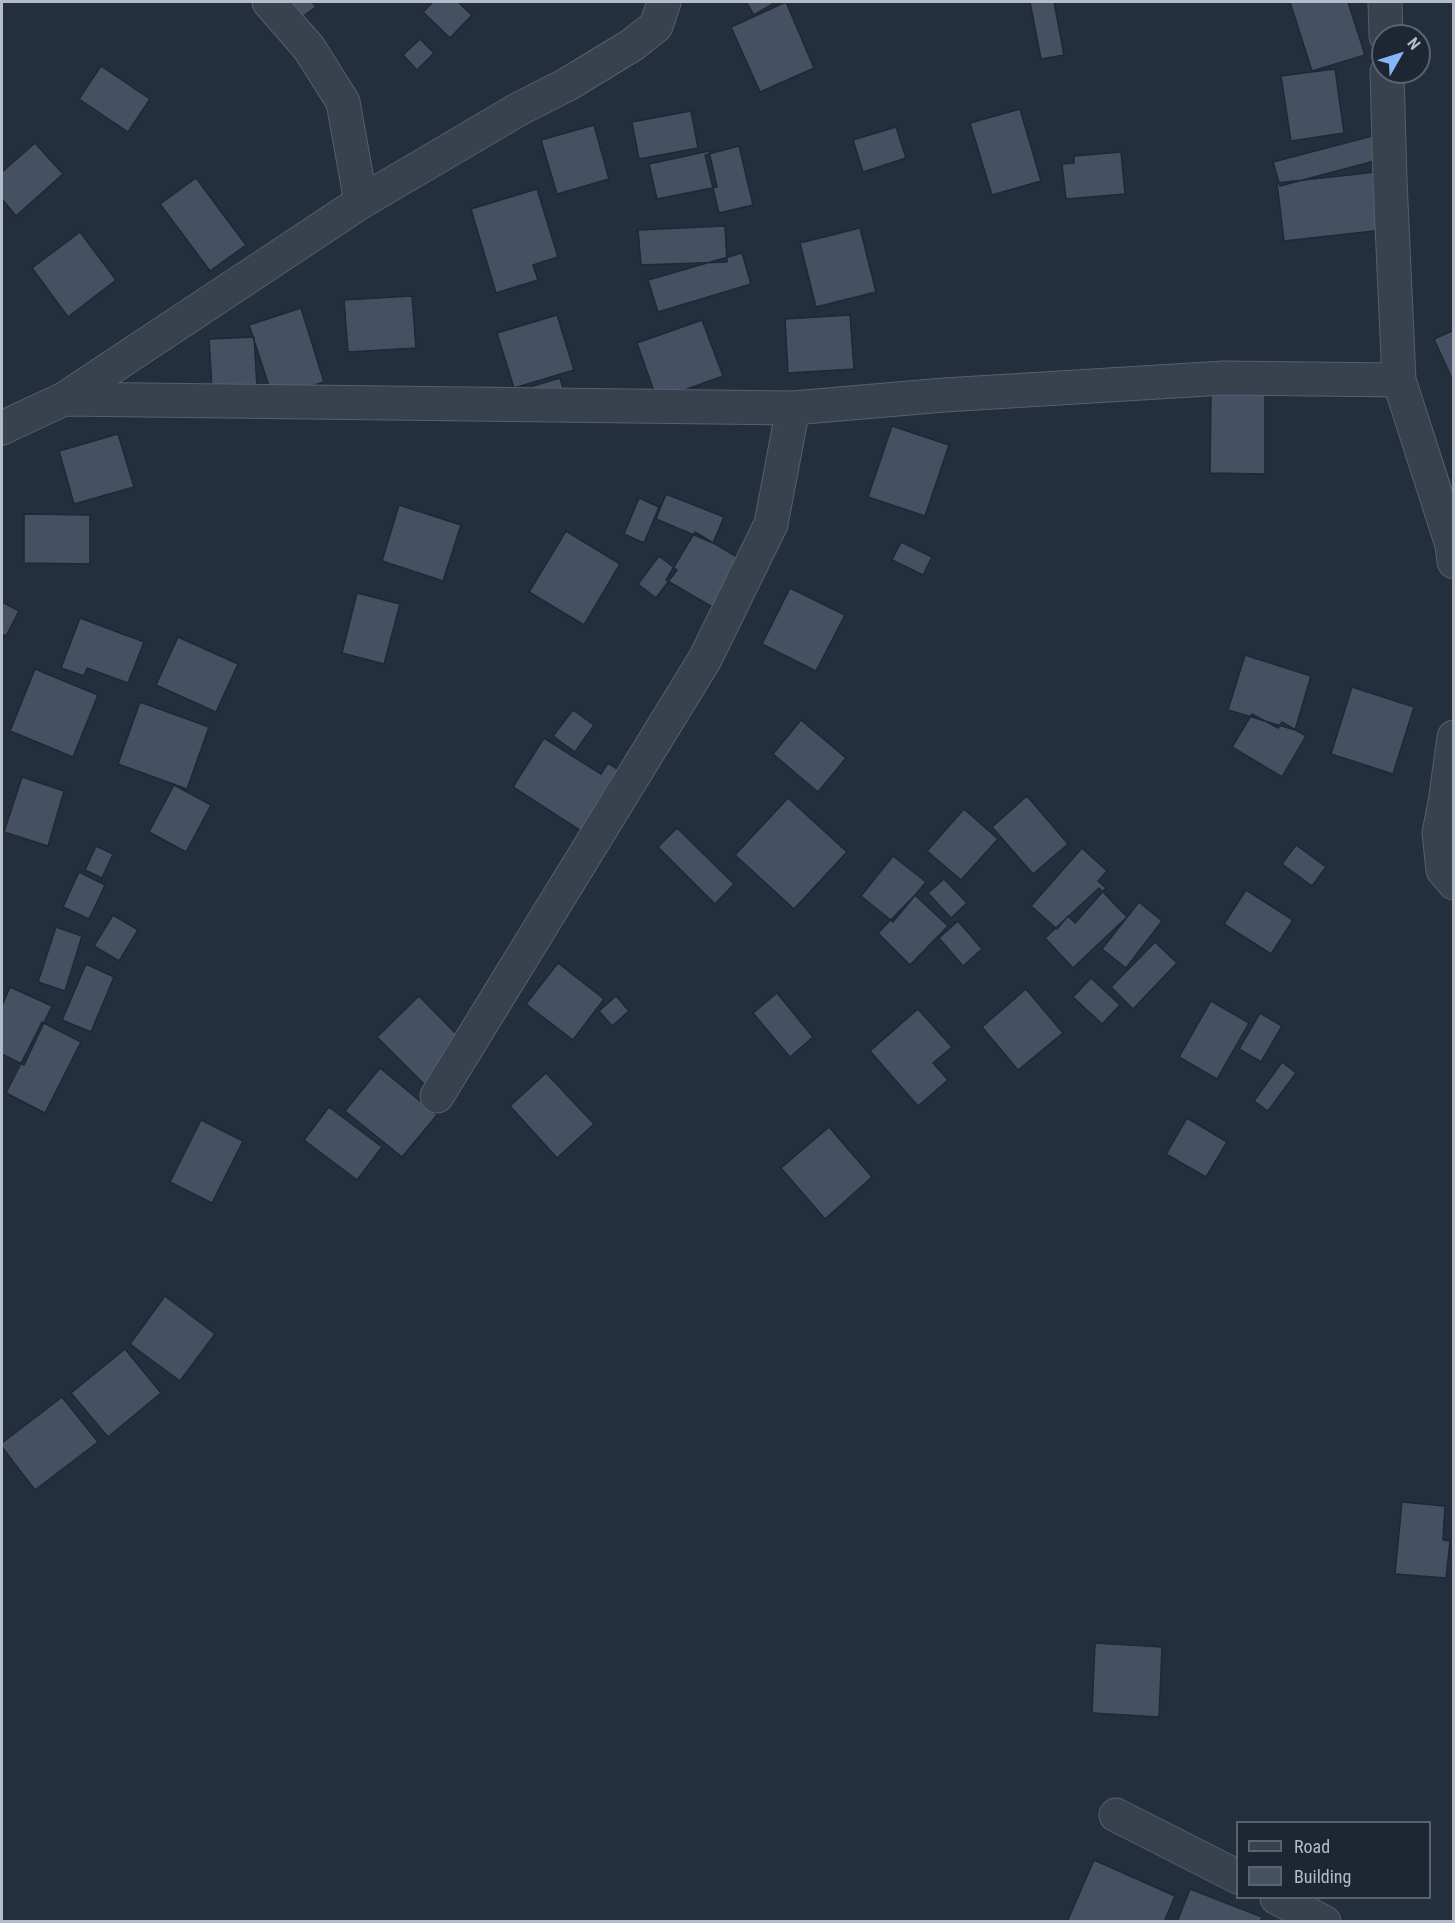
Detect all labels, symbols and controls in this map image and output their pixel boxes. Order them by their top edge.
north arrow [1371,24,1431,84]
text: N [1403,34,1424,53]
legend [1236,1821,1431,1899]
text: Road [1294,1836,1330,1857]
text: Building [1294,1866,1351,1887]

